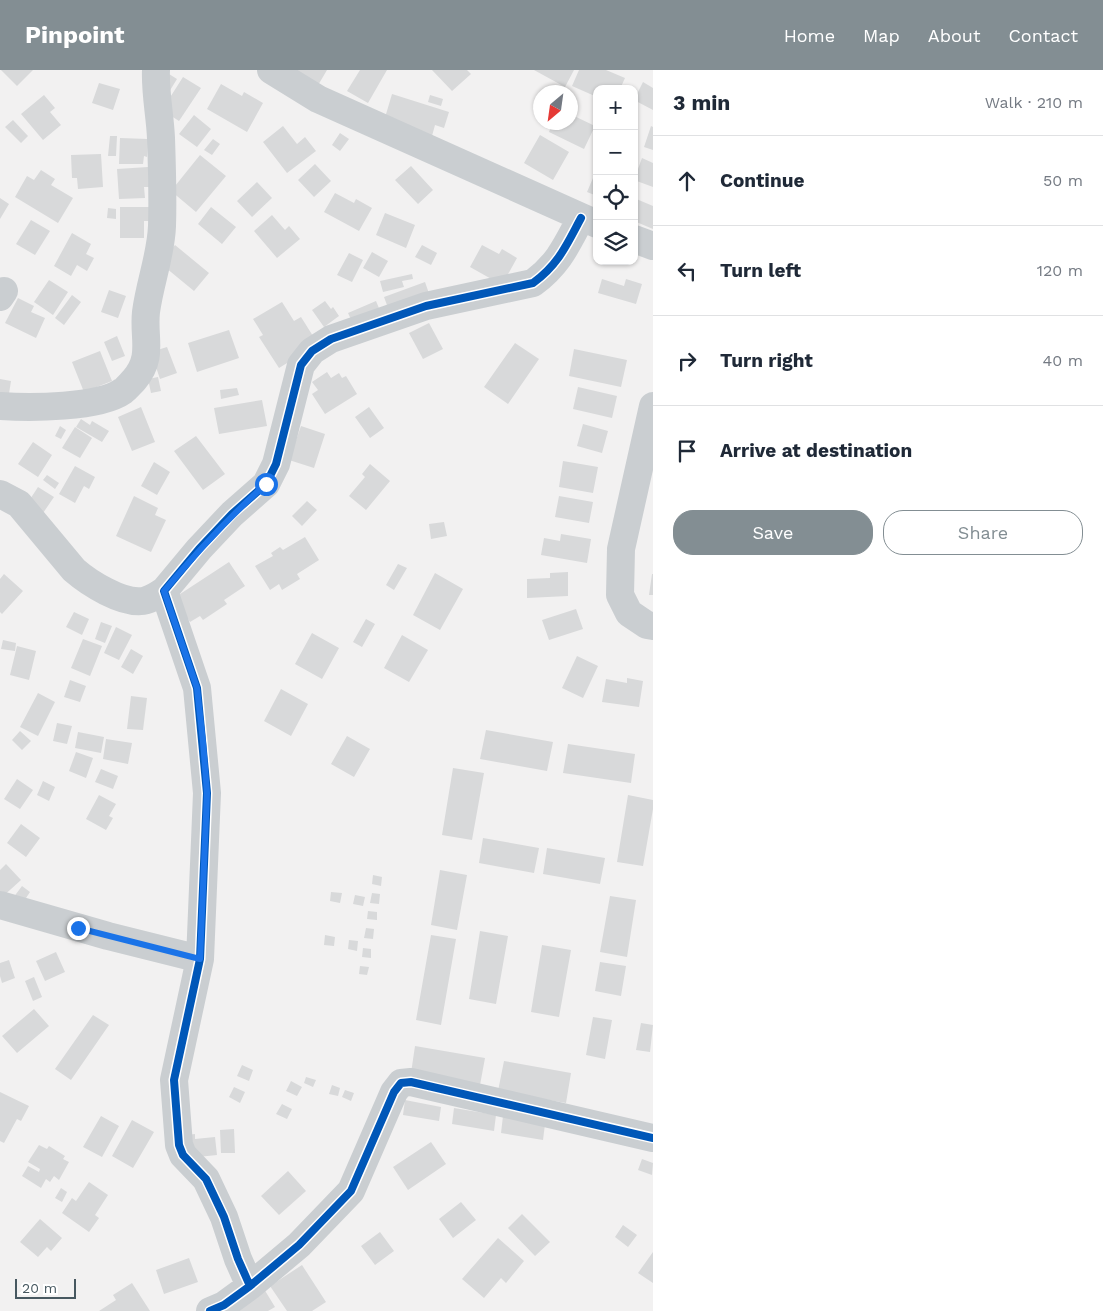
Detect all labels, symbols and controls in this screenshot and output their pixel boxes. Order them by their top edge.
text: Pinpoint [25,21,125,49]
text: Home [784,25,835,46]
text: Map [863,25,900,46]
text: About [928,25,980,46]
text: Contact [1008,25,1078,46]
north arrow [533,85,578,130]
map controls [593,85,638,265]
button: + [593,85,638,130]
text: 3 min [673,90,730,115]
text: Walk · 210 m [985,93,1083,112]
button: − [593,130,638,175]
icon: ahead [673,167,701,195]
text: Continue [720,169,804,192]
text: 50 m [1043,171,1083,190]
button: locate [593,175,638,220]
button: layers [593,220,638,265]
icon: left [673,257,701,285]
text: Turn left [720,259,801,282]
text: 120 m [1037,261,1083,280]
icon: right [673,347,701,375]
text: Turn right [720,349,813,372]
text: 40 m [1043,351,1083,370]
icon: arrive [673,437,701,465]
text: Arrive at destination [720,439,912,462]
route start [255,473,278,496]
button: Save [673,510,873,555]
button: Share [883,510,1083,555]
route end [67,917,90,940]
scale bar [15,1276,76,1299]
text: 20 m [22,1280,57,1296]

